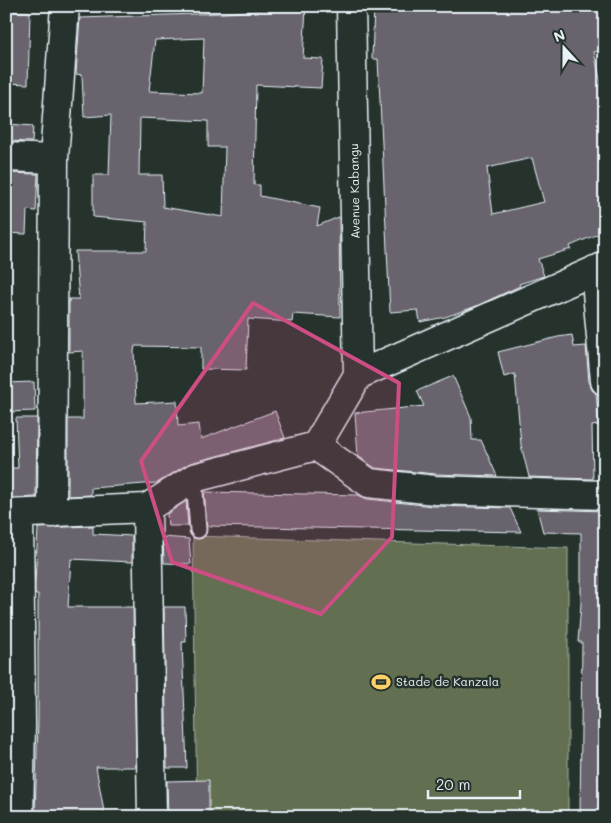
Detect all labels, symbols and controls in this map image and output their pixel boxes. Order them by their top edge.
north arrow [538,22,588,72]
text: N [551,25,568,46]
street label: Avenue Kabangu [345,143,363,239]
sports icon: Stade de Kanzala [370,671,392,693]
place label: Stade de Kanzala [396,673,499,689]
scale bar [428,768,521,800]
text: 20 m [436,774,470,794]

